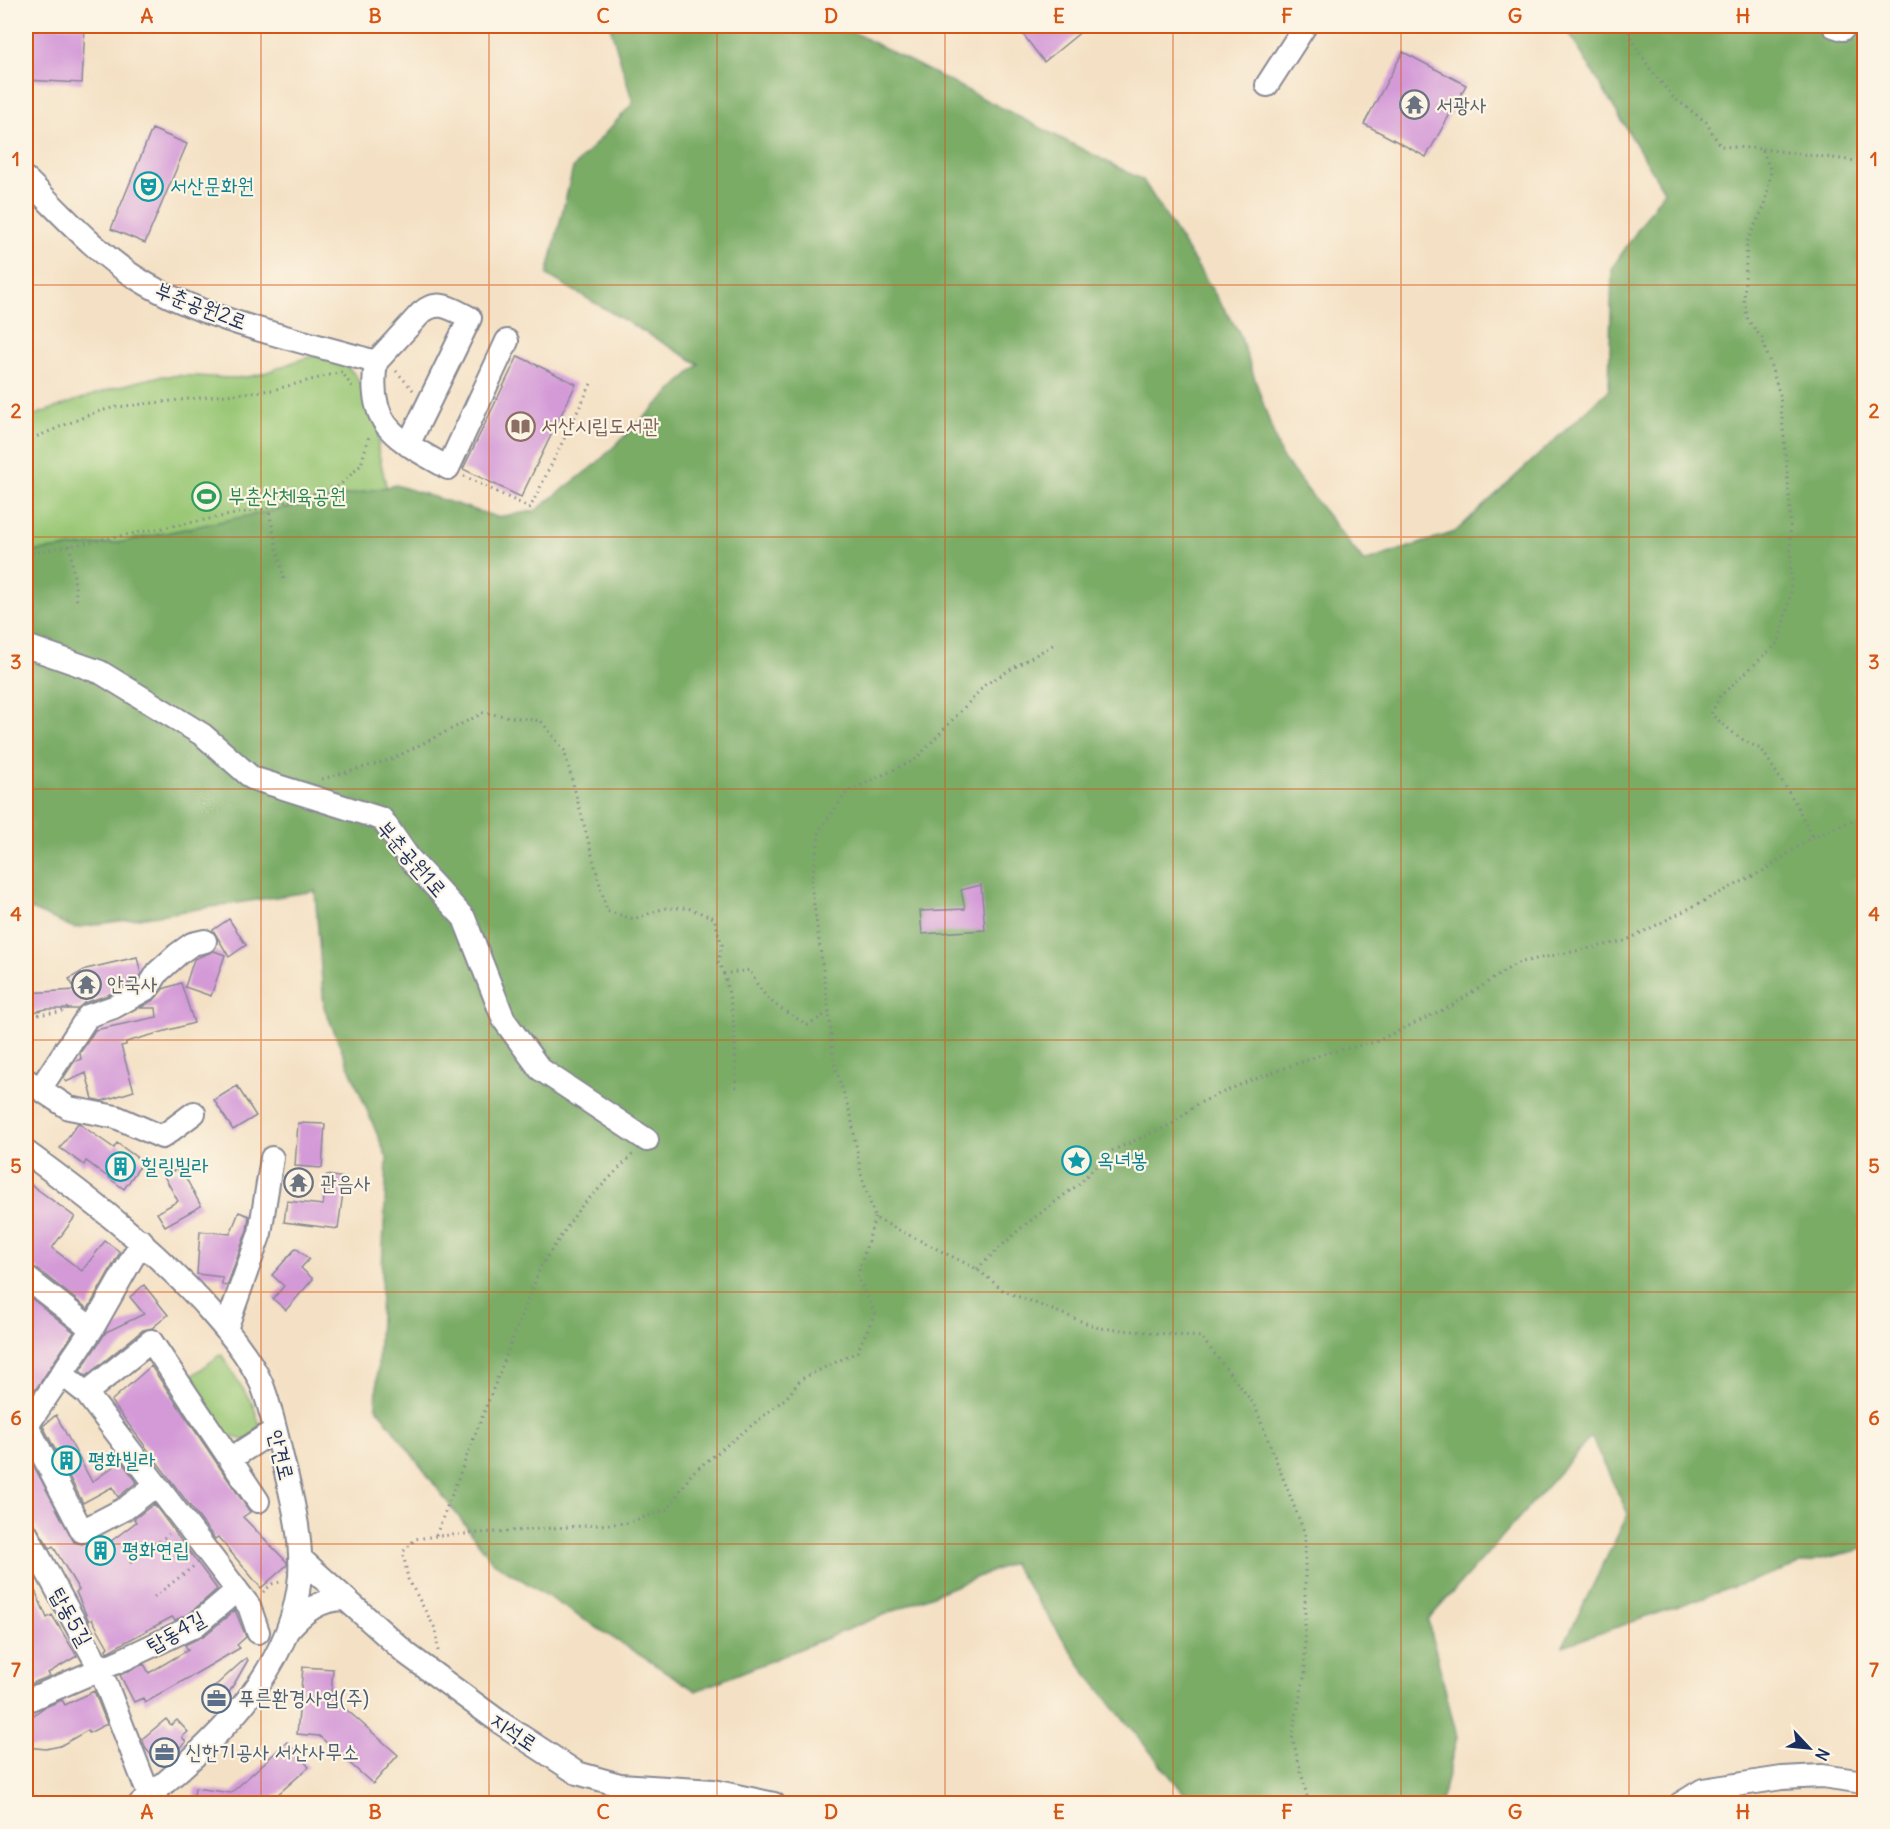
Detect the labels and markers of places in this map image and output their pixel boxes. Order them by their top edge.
temple icon: 서광사 [1399,89,1431,121]
place label: 서광사 [1436,91,1487,118]
theatre icon: 서산문화원 [133,170,165,202]
place label: 서산문화원 [170,172,255,199]
library icon: 서산시립도서관 [504,410,536,442]
place label: 서산시립도서관 [541,412,659,439]
sports icon: 부춘산체육공원 [191,480,223,512]
place label: 부춘산체육공원 [228,482,346,509]
temple icon: 안국사 [70,968,102,1000]
place label: 안국사 [107,970,158,997]
place icon: 옥녀봉 [1060,1144,1092,1176]
place label: 옥녀봉 [1097,1146,1148,1173]
building icon: 힐링빌라 [104,1150,136,1182]
place label: 힐링빌라 [141,1152,209,1179]
temple icon: 관음사 [283,1167,315,1199]
place label: 관음사 [320,1169,371,1196]
building icon: 평화빌라 [51,1444,83,1476]
place label: 평화빌라 [88,1446,156,1473]
building icon: 평화연립 [85,1534,117,1566]
place label: 평화연립 [122,1536,190,1563]
office icon: 푸른환경사업(주) [201,1682,233,1714]
place label: 푸른환경사업(주) [238,1684,369,1711]
office icon: 신한기공사 서산사무소 [148,1736,180,1768]
place label: 신한기공사 서산사무소 [185,1738,359,1765]

